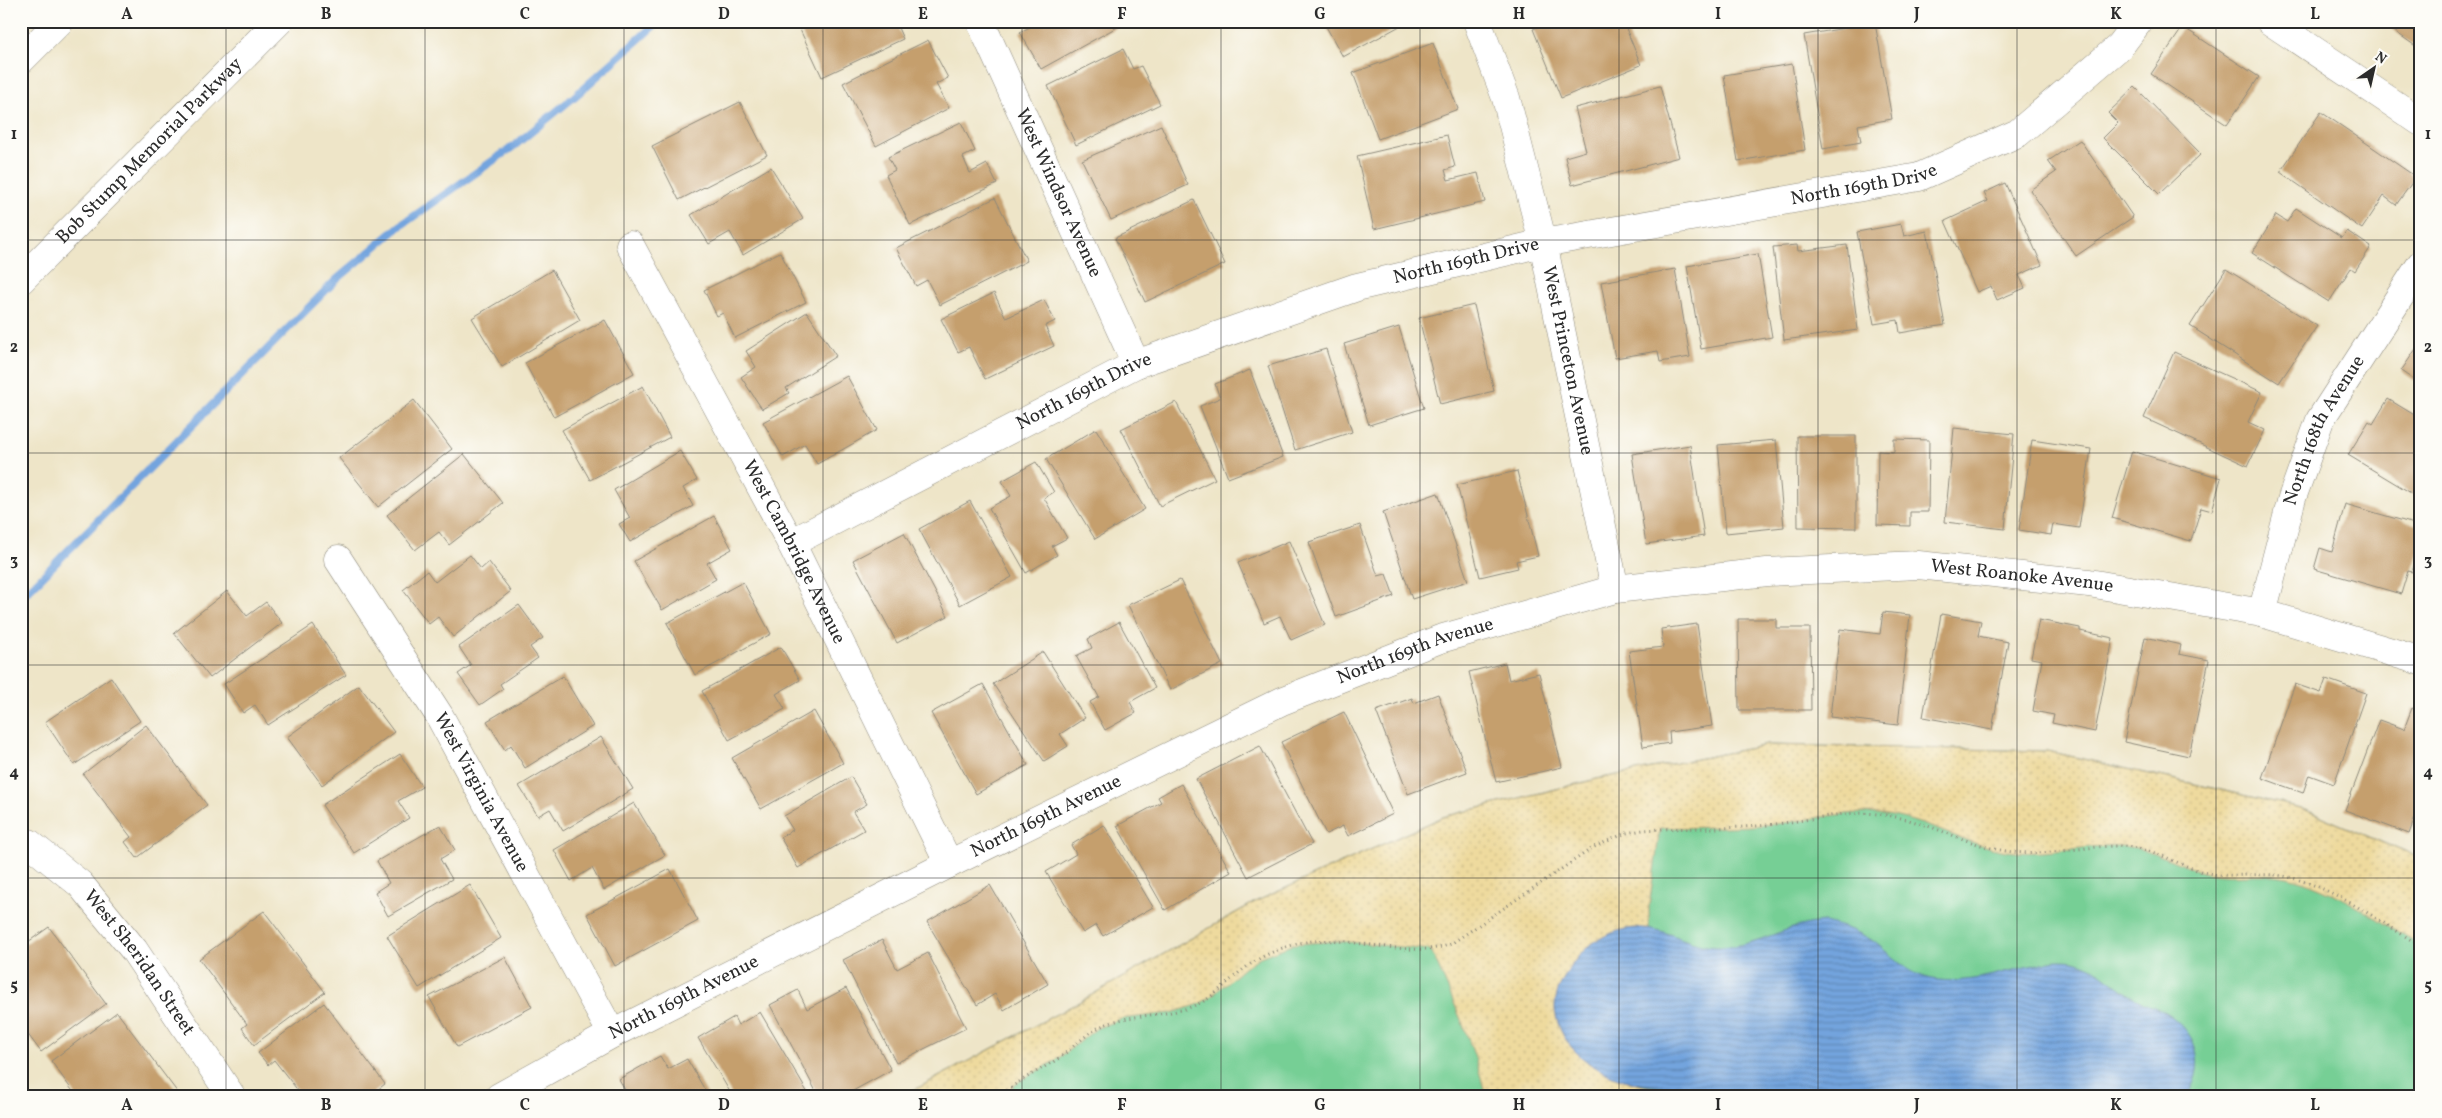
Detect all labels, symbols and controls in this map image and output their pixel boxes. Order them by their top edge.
text: A [121,4,133,26]
text: B [321,4,332,26]
text: C [520,4,530,26]
text: D [718,4,730,26]
text: E [918,4,928,26]
text: F [1117,4,1127,26]
text: G [1314,4,1326,26]
text: H [1513,4,1525,26]
text: I [1715,4,1721,26]
text: J [1913,4,1920,26]
text: K [2110,4,2122,26]
text: L [2310,4,2320,26]
north arrow [2350,42,2400,92]
text: N [2371,48,2390,69]
street label: Bob Stump Memorial Parkway [51,52,248,250]
street label: West Windsor Avenue [1009,104,1108,282]
text: 1 [11,124,17,146]
text: 1 [2425,124,2431,146]
street label: North 169th Drive [1789,157,1942,212]
street label: North 169th Drive [1391,231,1542,291]
street label: West Princeton Avenue [1535,264,1600,458]
text: 2 [10,337,18,359]
text: 2 [2424,337,2432,359]
street label: North 169th Drive [1012,346,1155,437]
street label: North 168th Avenue [2278,350,2371,508]
street label: West Cambridge Avenue [736,455,852,648]
text: 3 [10,550,18,572]
text: 3 [2424,550,2432,572]
street label: West Roanoke Avenue [1929,553,2115,600]
street label: North 169th Avenue [1333,611,1497,691]
street label: West Virginia Avenue [427,708,535,877]
text: 4 [9,762,19,784]
text: 4 [2423,762,2433,784]
street label: North 169th Avenue [966,769,1126,864]
street label: West Sheridan Street [77,884,201,1041]
street label: North 169th Avenue [605,949,763,1046]
text: 5 [10,975,18,997]
text: 5 [2424,975,2432,997]
text: A [121,1095,133,1117]
text: B [321,1095,332,1117]
text: C [520,1095,530,1117]
text: D [718,1095,730,1117]
text: E [918,1095,928,1117]
text: F [1117,1095,1127,1117]
text: G [1314,1095,1326,1117]
text: H [1513,1095,1525,1117]
text: I [1715,1095,1721,1117]
text: J [1913,1095,1920,1117]
text: K [2110,1095,2122,1117]
text: L [2310,1095,2320,1117]

